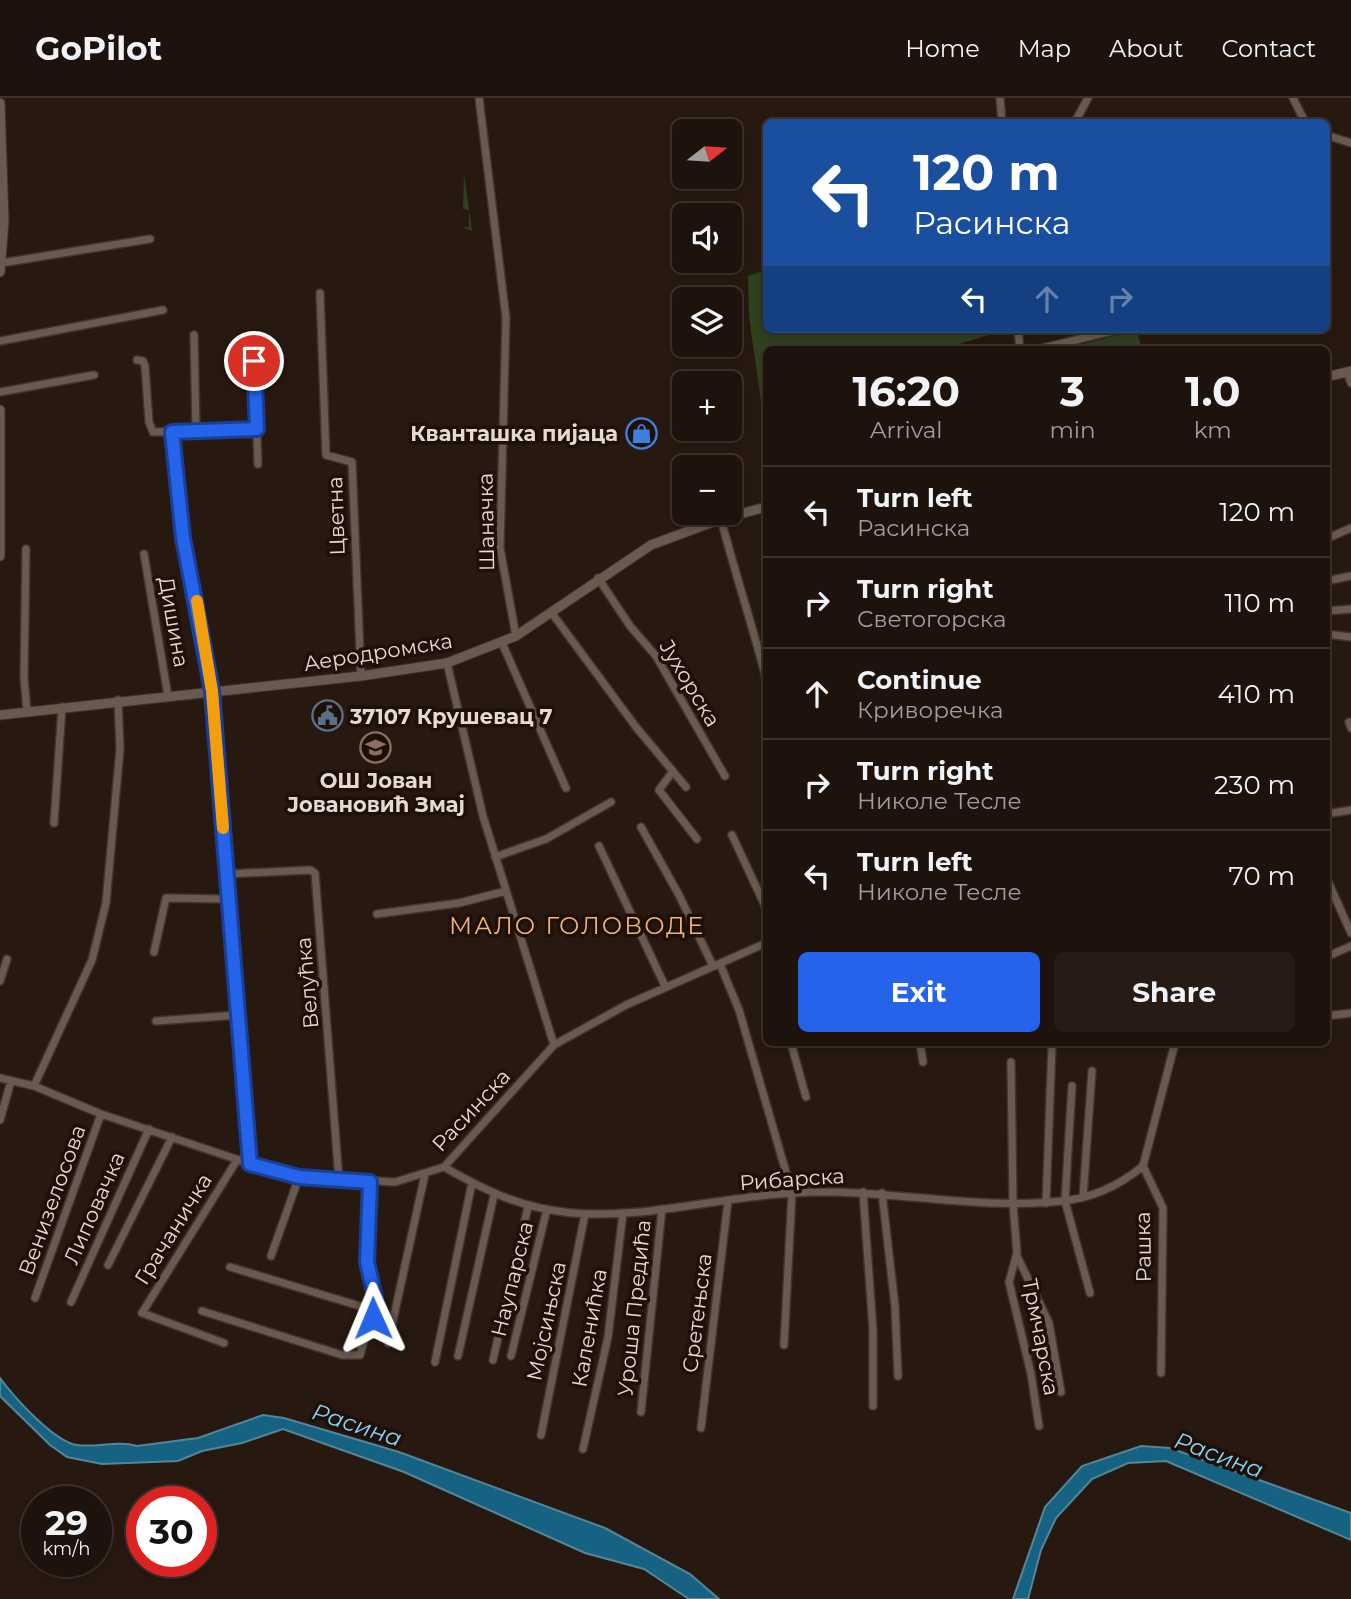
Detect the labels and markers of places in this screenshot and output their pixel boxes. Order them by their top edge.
pin [224,331,284,391]
shop icon: Кванташка пијаца [624,416,658,450]
place label: Кванташка пијаца [410,421,618,446]
public building icon: 37107 Крушевац 7 [310,699,344,733]
place label: 37107 Крушевац 7 [349,704,553,729]
school or university icon: ОШ Јован Јовановић Змај [359,731,393,765]
place label: ОШ Јован Јовановић Змај [287,768,465,817]

